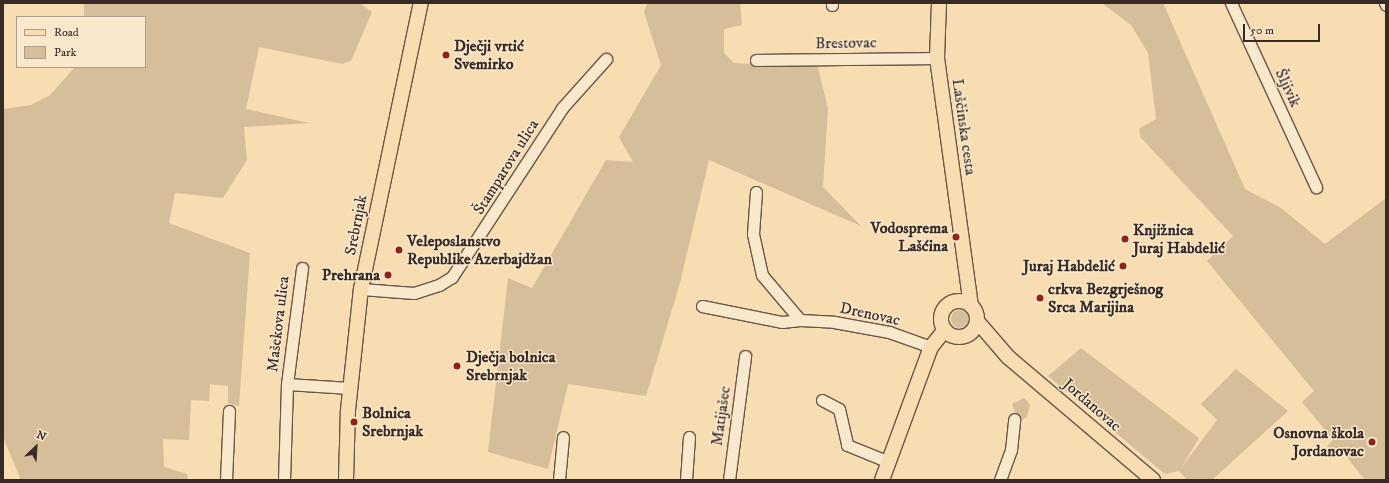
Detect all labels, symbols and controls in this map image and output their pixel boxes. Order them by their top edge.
legend [16,16,146,68]
scale bar [1245,16,1322,42]
text: 50 m [1250,23,1274,38]
text: Road [54,25,79,40]
street label: Brestovac [815,33,877,53]
place label: Dječji vrtić Svemirko [454,36,524,74]
text: Park [54,45,76,60]
marker: Dječji vrtić Svemirko [441,50,451,60]
street label: Šljivik [1271,66,1305,110]
street label: Laščinska cesta [948,77,980,177]
street label: Štamparova ulica [469,116,543,218]
street label: Srebrnjak [341,193,371,257]
place label: Vodosprema Lašćina [870,218,948,256]
place label: Knjižnica Juraj Habdelić [1133,220,1225,258]
place label: Veleposlanstvo Republike Azerbajdžan [407,231,552,269]
marker: Vodosprema Lašćina [951,232,961,242]
marker: Knjižnica Juraj Habdelić [1120,234,1130,244]
marker: Veleposlanstvo Republike Azerbajdžan [394,245,404,255]
place label: Juraj Habdelić [1023,256,1115,276]
marker: Juraj Habdelić [1118,261,1128,271]
place label: Prehrana [322,265,380,285]
marker: Prehrana [383,270,393,280]
street label: Mašekova ulica [263,275,293,373]
place label: crkva Bezgrješnog Srca Marijina [1048,279,1163,317]
marker: crkva Bezgrješnog Srca Marijina [1035,293,1045,303]
street label: Drenovac [838,298,902,330]
place label: Dječja bolnica Srebrnjak [466,347,556,385]
marker: Dječja bolnica Srebrnjak [451,360,463,372]
street label: Jordanovac [1059,374,1125,436]
street label: Matijašec [707,385,735,447]
place label: Bolnica Srebrnjak [362,403,423,441]
marker: Bolnica Srebrnjak [349,417,359,427]
place label: Osnovna škola Jordanovac [1273,423,1364,461]
north arrow [16,427,56,467]
text: N [34,428,48,444]
marker: Osnovna škola Jordanovac [1367,437,1377,447]

